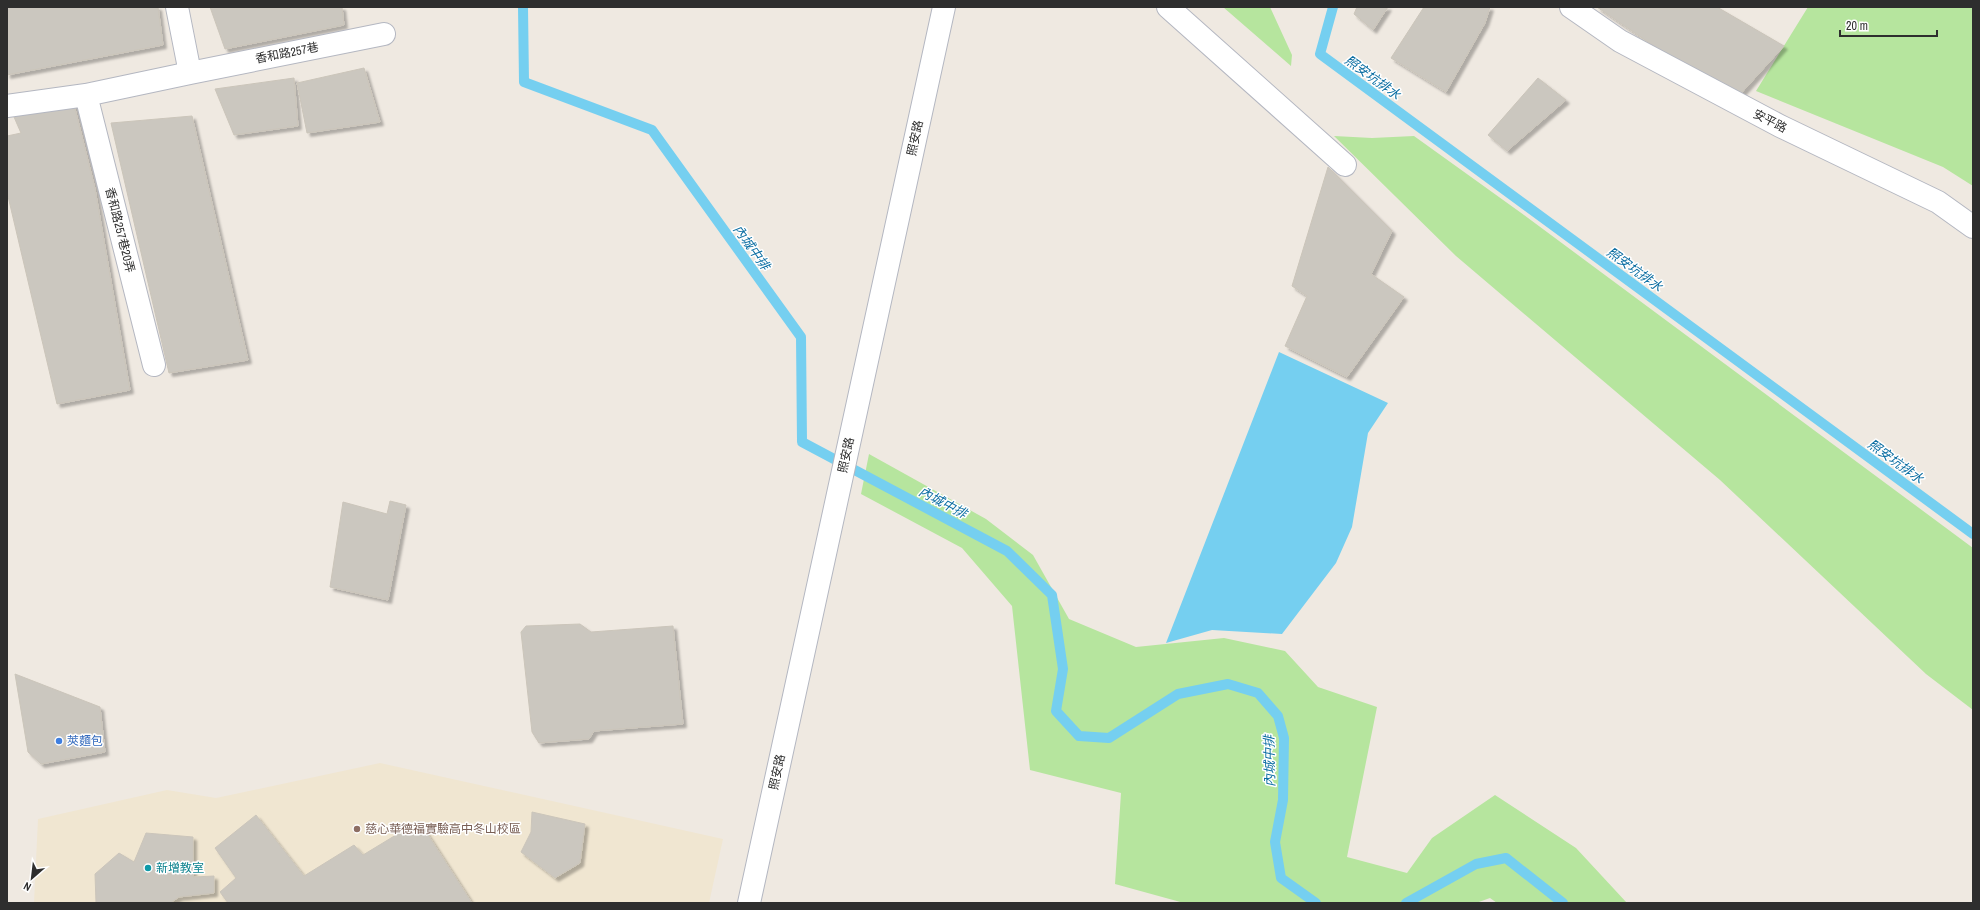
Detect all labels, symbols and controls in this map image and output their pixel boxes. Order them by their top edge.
scale bar [1840,12,1937,38]
text: 20 m [1846,18,1868,34]
street label: 香和路257巷 [254,39,320,67]
water label: 照安坑排水 [1341,51,1405,104]
street label: 安平路 [1750,106,1790,136]
street label: 照安路 [903,119,927,157]
street label: 香和路257巷20弄 [102,186,138,274]
water label: 內城中排 [729,221,775,275]
water label: 照安坑排水 [1603,243,1667,296]
water label: 照安坑排水 [1864,435,1928,488]
street label: 照安路 [834,436,858,474]
water label: 內城中排 [916,483,971,523]
place label: 莢麵包 [67,733,103,749]
water label: 內城中排 [1261,733,1278,787]
marker: 莢麵包 [54,736,64,746]
street label: 照安路 [765,753,789,791]
place label: 慈心華德福實驗高中冬山校區 [365,821,521,837]
marker: 慈心華德福實驗高中冬山校區 [352,824,362,834]
north arrow [12,858,52,898]
place label: 新增教室 [156,860,204,876]
marker: 新增教室 [143,863,153,873]
text: N [21,879,33,895]

